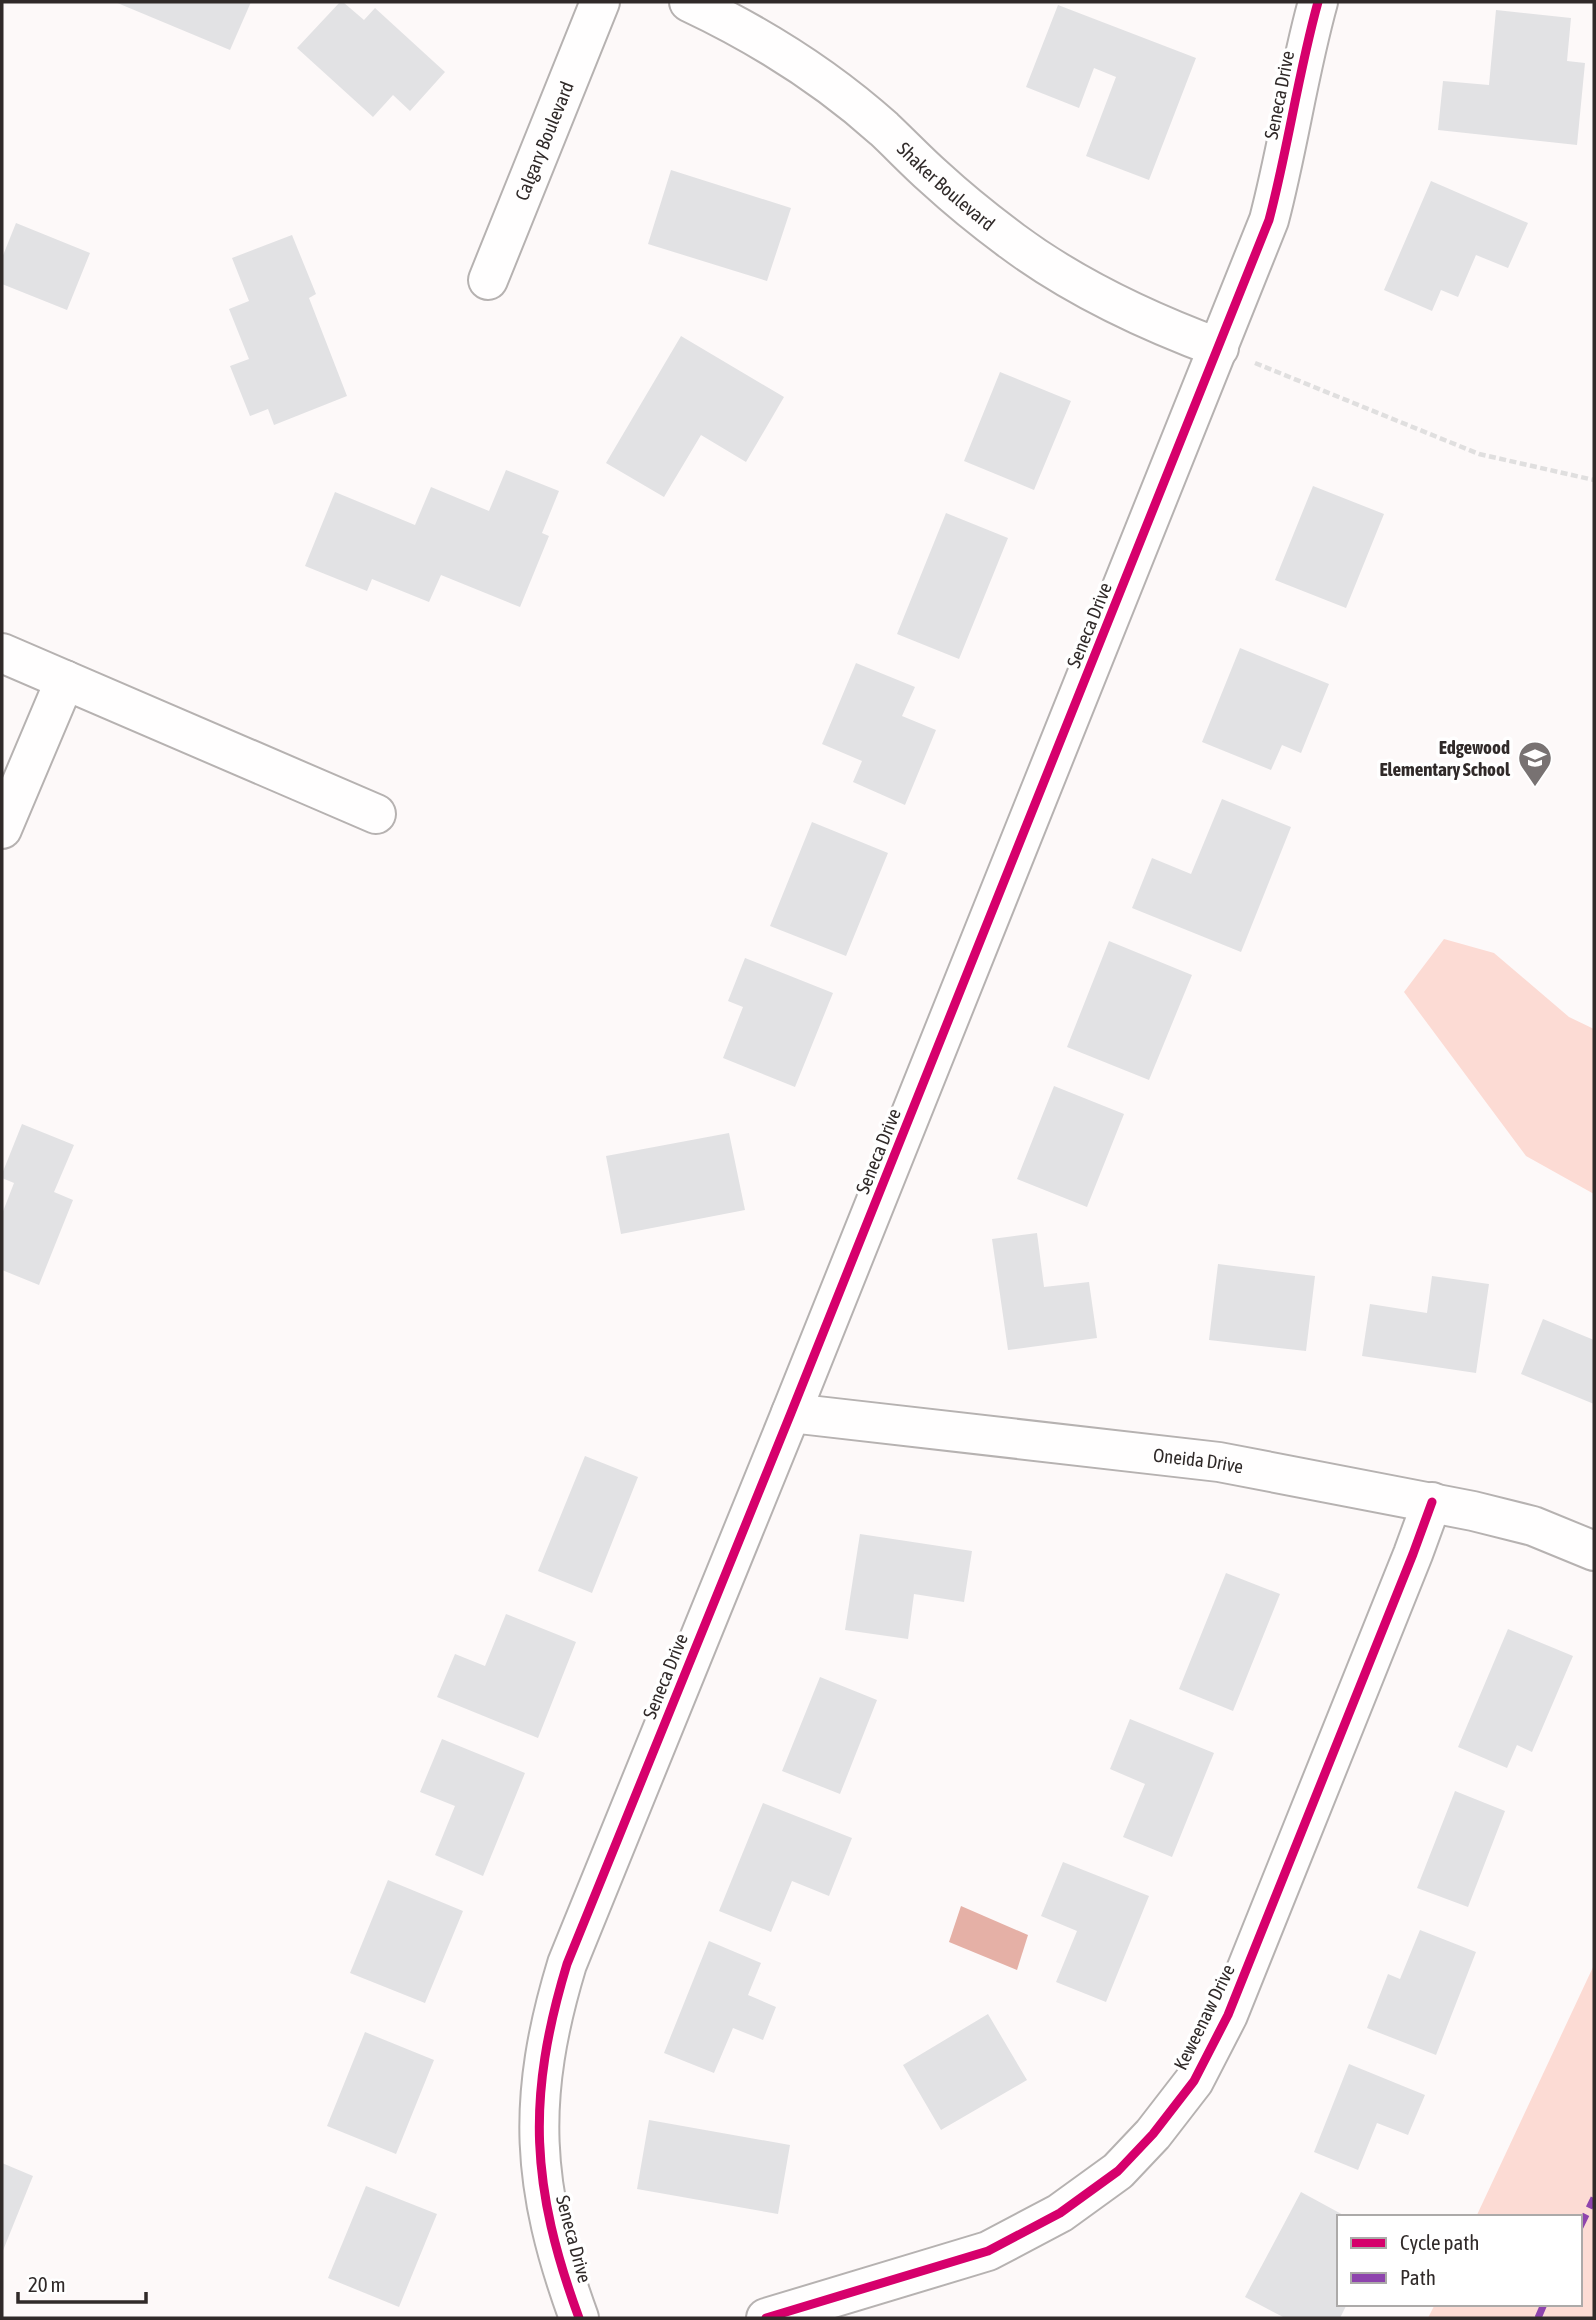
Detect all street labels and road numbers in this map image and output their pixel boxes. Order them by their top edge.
street label: Seneca Drive [1260,49,1298,141]
street label: Calgary Boulevard [510,78,578,204]
street label: Shaker Boulevard [893,137,999,235]
street label: Seneca Drive [1062,579,1116,671]
street label: Seneca Drive [851,1105,905,1197]
street label: Oneida Drive [1152,1444,1245,1477]
street label: Seneca Drive [638,1630,692,1722]
street label: Keweenaw Drive [1169,1961,1239,2073]
street label: Seneca Drive [552,2193,596,2285]

